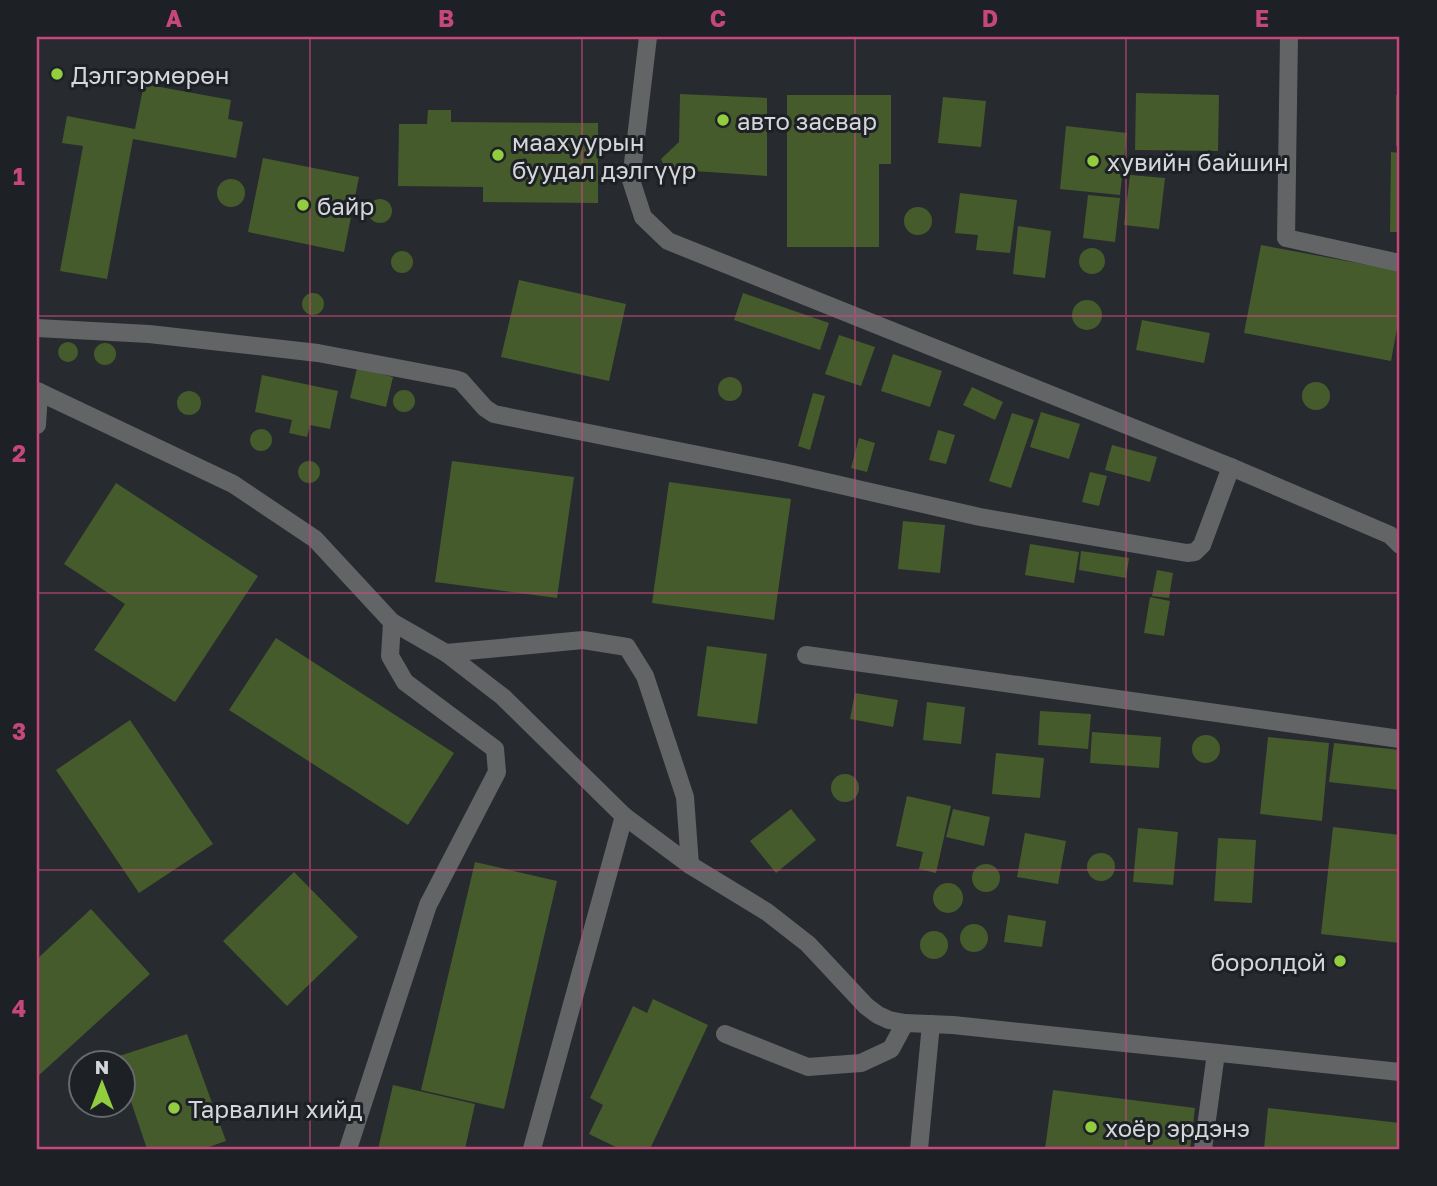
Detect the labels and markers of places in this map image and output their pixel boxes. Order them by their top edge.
place label: Дэлгэрмөрөн [71,60,229,89]
marker: Дэлгэрмөрөн [49,66,65,82]
place label: авто засвар [737,106,877,135]
marker: авто засвар [715,112,731,128]
place label: маахуурын буудал дэлгүүр [512,127,696,185]
marker: маахуурын буудал дэлгүүр [490,147,506,163]
place label: хувийн байшин [1107,147,1289,176]
marker: хувийн байшин [1085,153,1101,169]
place label: байр [317,191,374,220]
marker: байр [295,197,311,213]
place label: боролдой [1211,947,1326,976]
marker: боролдой [1332,953,1348,969]
place label: Тарвалин хийд [188,1094,362,1123]
marker: Тарвалин хийд [166,1100,182,1116]
place label: хоёр эрдэнэ [1105,1113,1250,1142]
marker: хоёр эрдэнэ [1083,1119,1099,1135]

